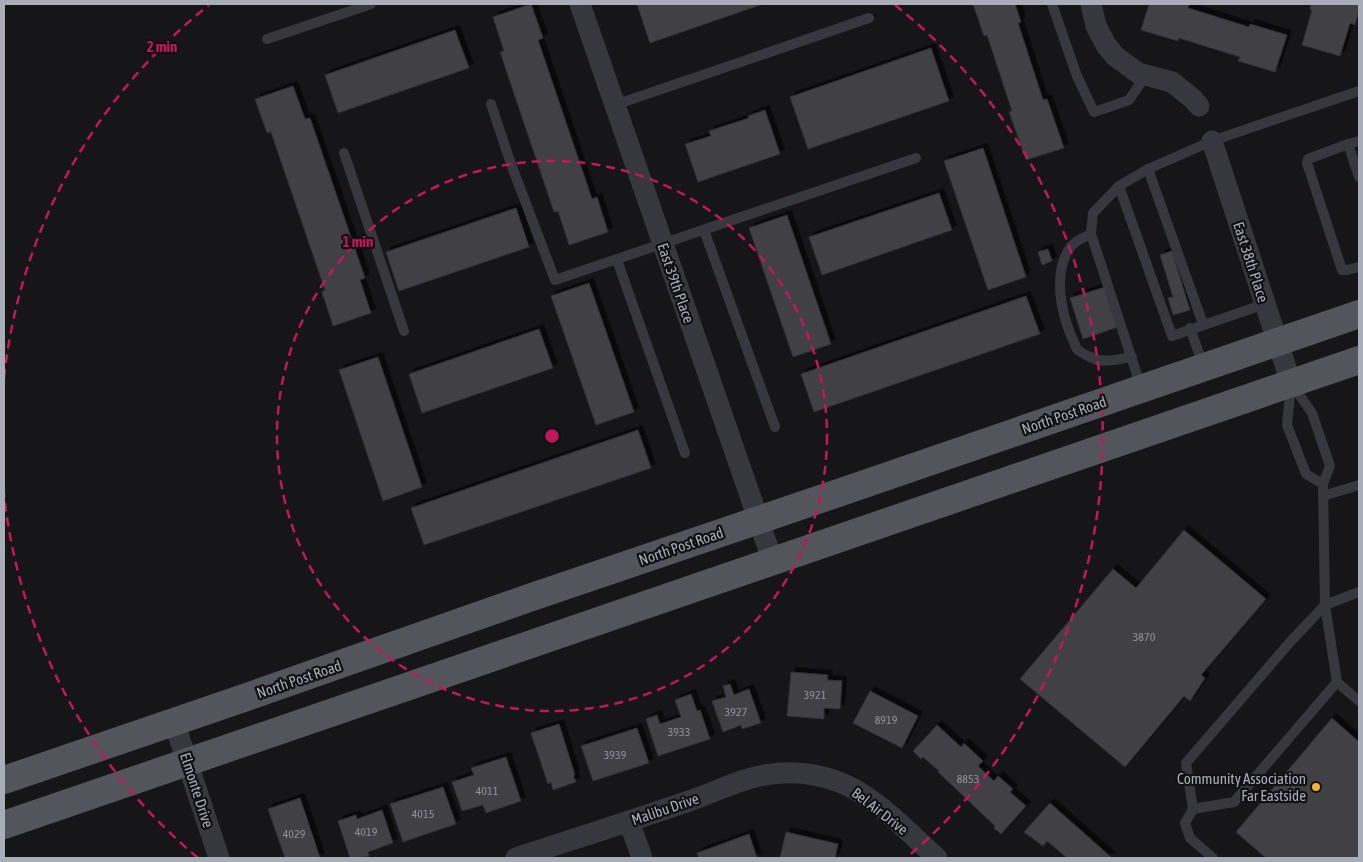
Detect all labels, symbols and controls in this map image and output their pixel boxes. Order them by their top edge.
text: 2 min [147,38,177,55]
street label: East 38th Place [1230,220,1272,304]
text: 1 min [343,233,373,250]
street label: East 39th Place [654,241,698,325]
street label: North Post Road [1019,393,1109,437]
centre of rings [543,427,561,445]
street label: North Post Road [636,524,726,568]
house number: 3870 [1133,630,1156,644]
street label: North Post Road [254,657,344,701]
house number: 3921 [804,688,827,702]
house number: 3927 [725,705,748,719]
house number: 8919 [875,713,898,727]
house number: 3933 [668,725,690,739]
house number: 3939 [604,748,627,762]
street label: Elmonte Drive [177,750,217,830]
place label: Community Association Far Eastside [1177,770,1306,804]
house number: 8853 [957,772,979,786]
marker: Community Association Far Eastside [1310,781,1322,793]
house number: 4011 [476,784,499,798]
street label: Bel Air Drive [849,784,912,838]
street label: Malibu Drive [629,790,701,828]
house number: 4015 [412,807,434,821]
house number: 4019 [355,825,378,839]
house number: 4029 [283,827,306,841]

